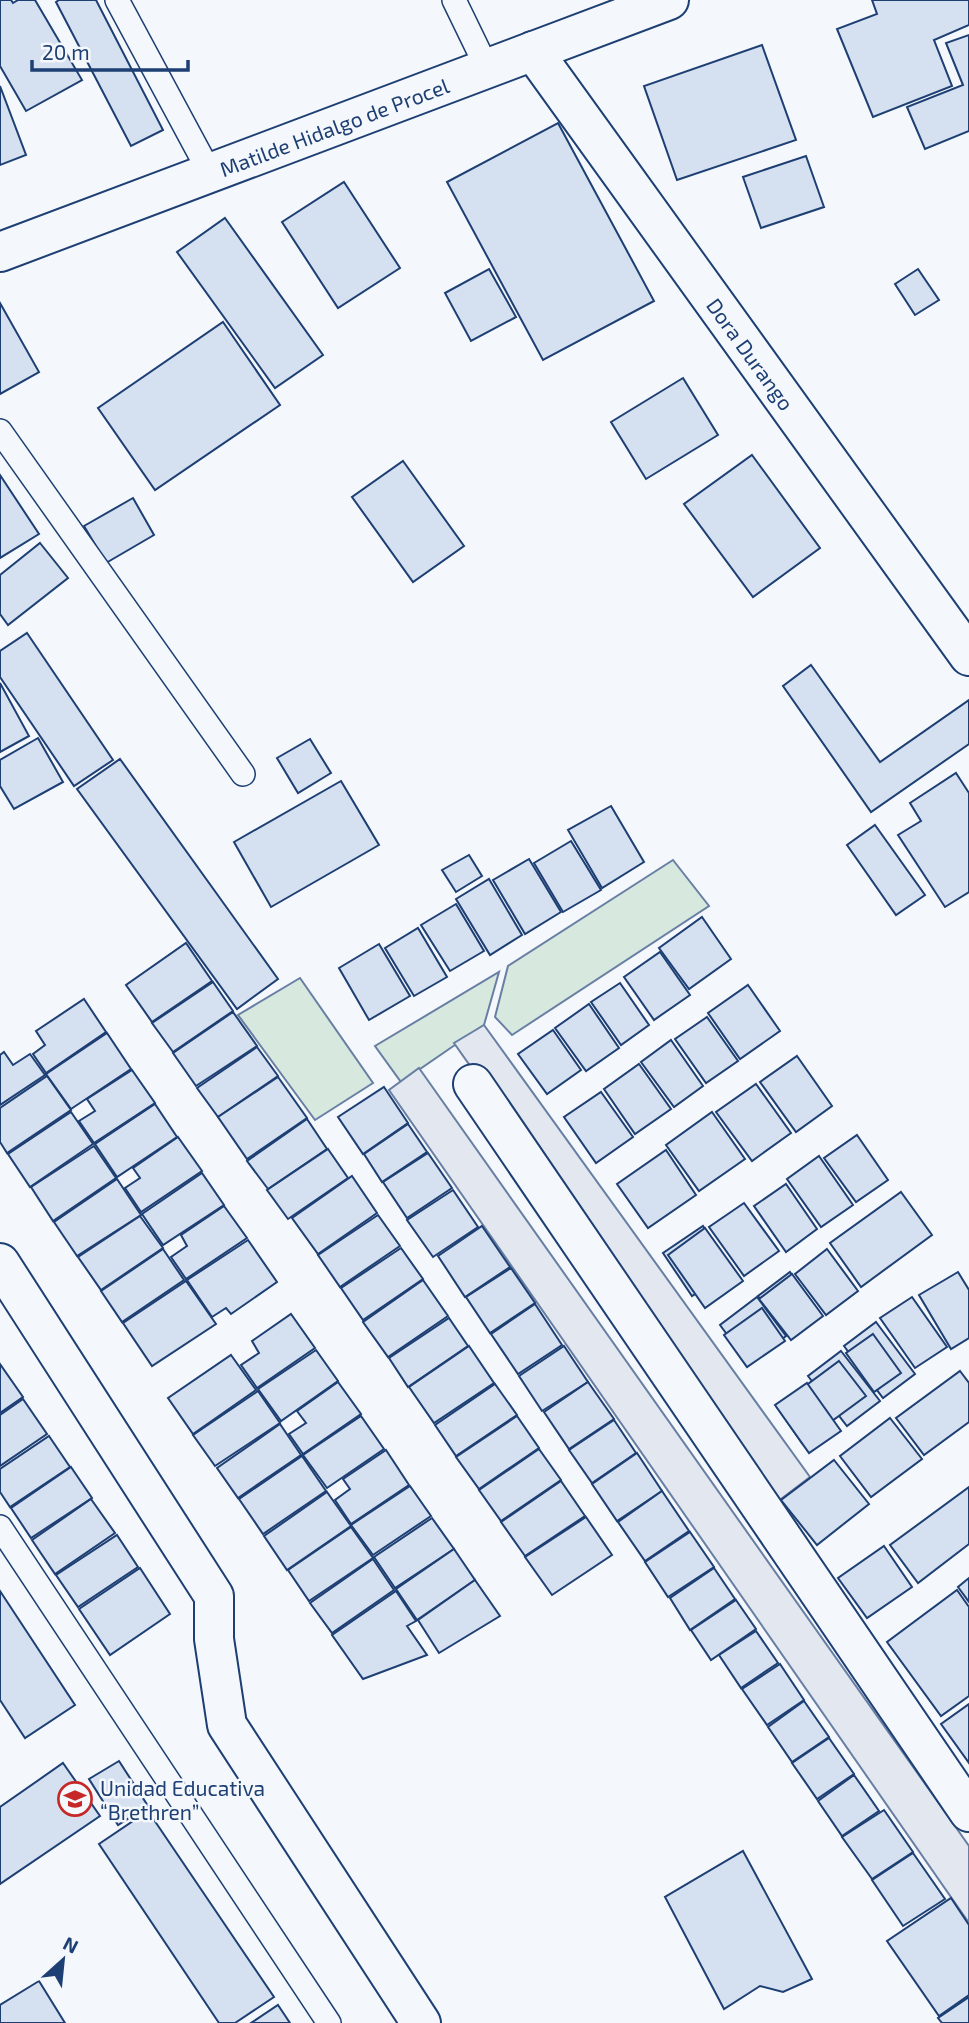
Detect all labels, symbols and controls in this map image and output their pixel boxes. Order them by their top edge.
scale bar [32,28,187,72]
text: 20 m [42,39,90,64]
street label: Matilde Hidalgo de Procel [216,71,453,181]
street label: Dora Durango [702,293,800,415]
place label: Unidad Educativa “Brethren” [100,1775,265,1824]
school or university icon: Unidad Educativa “Brethren” [56,1780,94,1818]
north arrow [28,1925,98,1995]
text: N [60,1931,82,1958]

